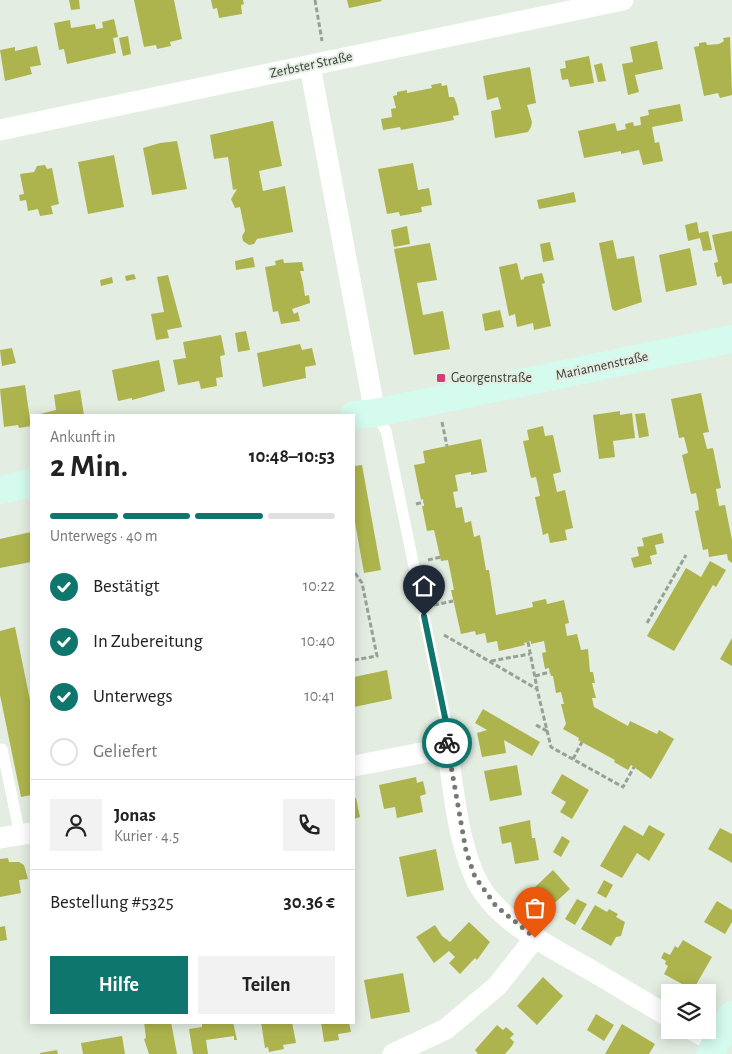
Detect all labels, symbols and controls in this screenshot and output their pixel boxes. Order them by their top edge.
street label: Zerbster Straße [268,49,354,81]
street label: Mariannenstraße [554,349,650,383]
place label: Georgenstraße [451,371,532,385]
marker: Georgenstraße [435,372,447,384]
text: Ankunft in [50,429,116,445]
text: 10:48–10:53 [249,447,335,466]
text: 2 Min. [50,450,128,482]
text: Unterwegs · 40 m [50,528,158,544]
pin [403,565,445,616]
icon: home [410,572,438,600]
icon: check [50,573,78,601]
text: Bestätigt [93,577,160,596]
text: 10:22 [303,578,335,594]
icon: check [50,628,78,656]
text: In Zubereitung [93,632,203,651]
text: 10:40 [301,633,335,649]
icon: check [50,683,78,711]
text: Unterwegs [93,687,173,706]
text: 10:41 [304,688,335,704]
courier [422,718,472,768]
icon: bike [433,729,461,757]
text: Geliefert [93,742,157,761]
button: person [50,799,102,851]
button: phone [283,799,335,851]
text: Jonas [114,806,156,825]
text: Kurier · 4.5 [114,828,179,844]
pin [514,887,556,938]
text: Bestellung #5325 [50,893,174,912]
text: 30.36 € [283,893,335,912]
icon: bag [521,894,549,922]
button: Hilfe [50,956,188,1014]
button: Teilen [198,956,335,1014]
map controls [661,984,716,1039]
button: layers [661,984,716,1039]

